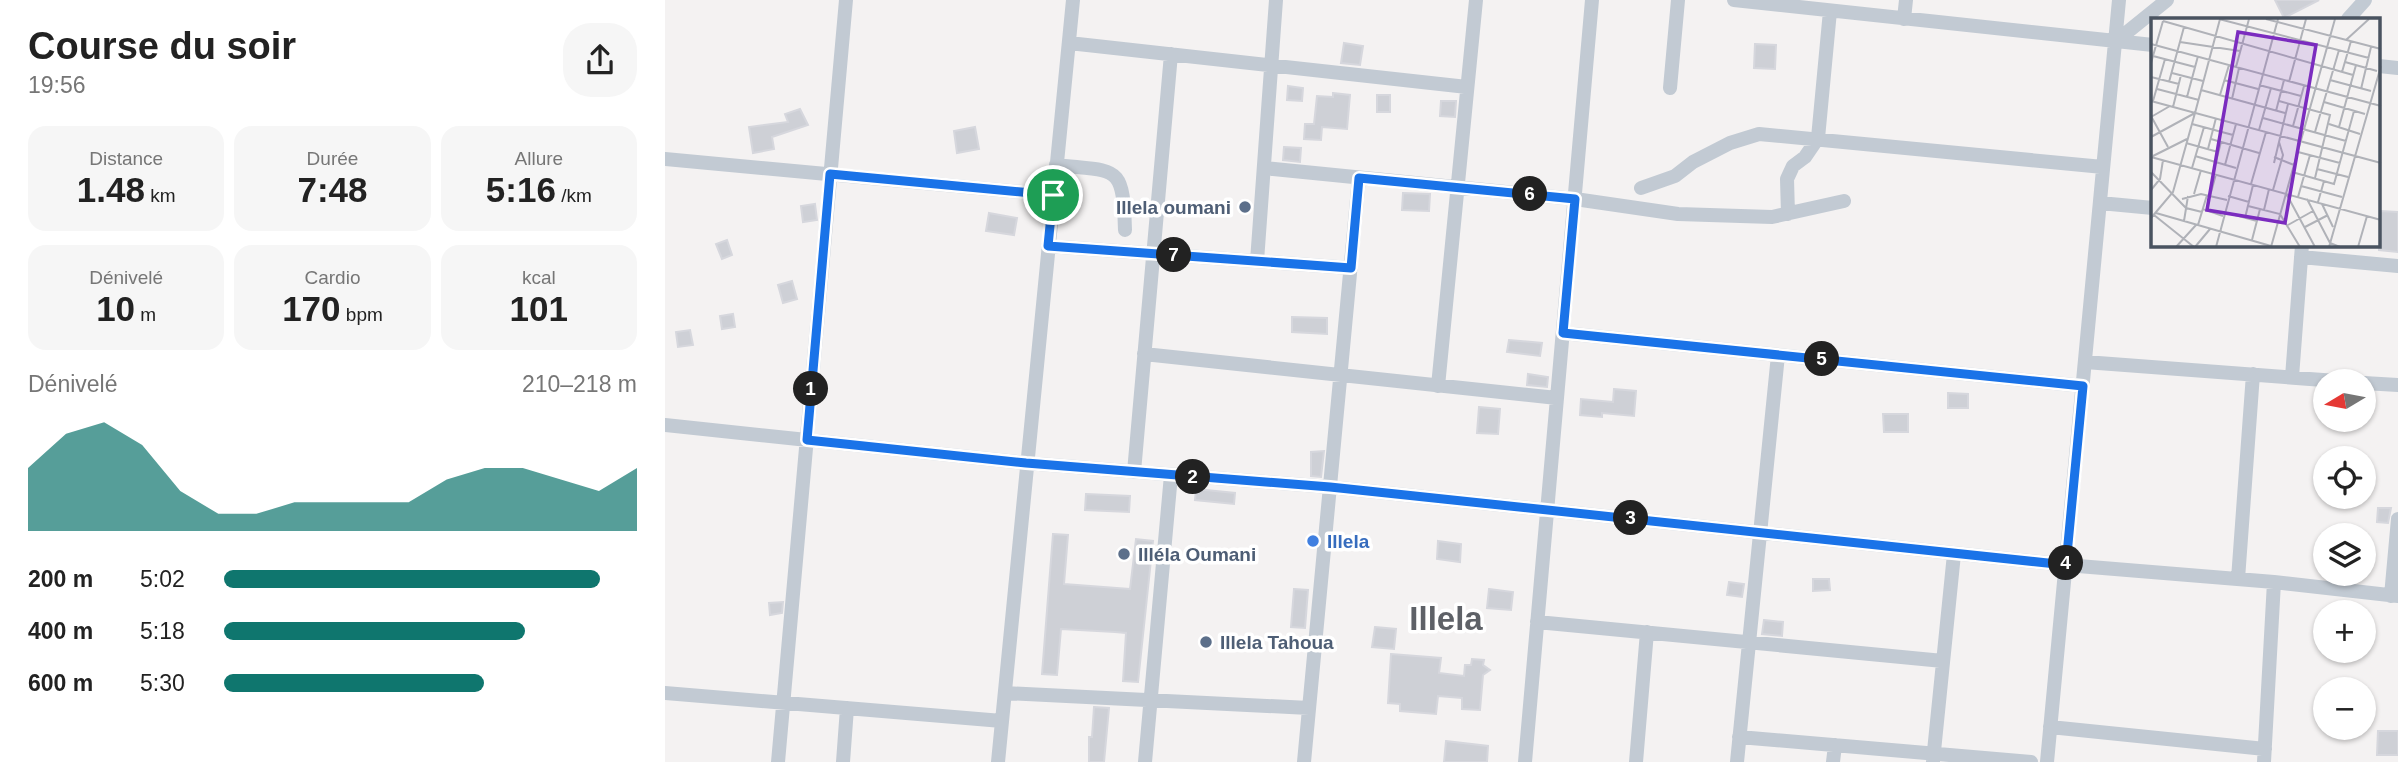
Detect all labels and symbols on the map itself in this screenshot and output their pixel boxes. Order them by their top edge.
inset map [2151,18,2381,247]
pin [1023,165,1083,225]
pin: 6 [1513,176,1547,212]
place label: Illela oumani [1116,197,1231,218]
marker: Illela oumani [1237,199,1253,215]
pin: 7 [1156,238,1191,272]
pin: 5 [1805,342,1839,376]
north arrow [2313,369,2377,432]
pin: 1 [793,372,829,406]
pin: 2 [1175,460,1211,494]
pin: 3 [1613,500,1649,536]
place label: Illela [1327,531,1370,552]
marker: Illela [1305,533,1321,549]
place label: Illéla Oumani [1138,544,1256,565]
marker: Illéla Oumani [1116,546,1132,562]
pin: 4 [2049,546,2083,580]
district label: Illela [1409,600,1483,637]
place label: Illela Tahoua [1220,632,1334,653]
marker: Illela Tahoua [1198,634,1214,650]

